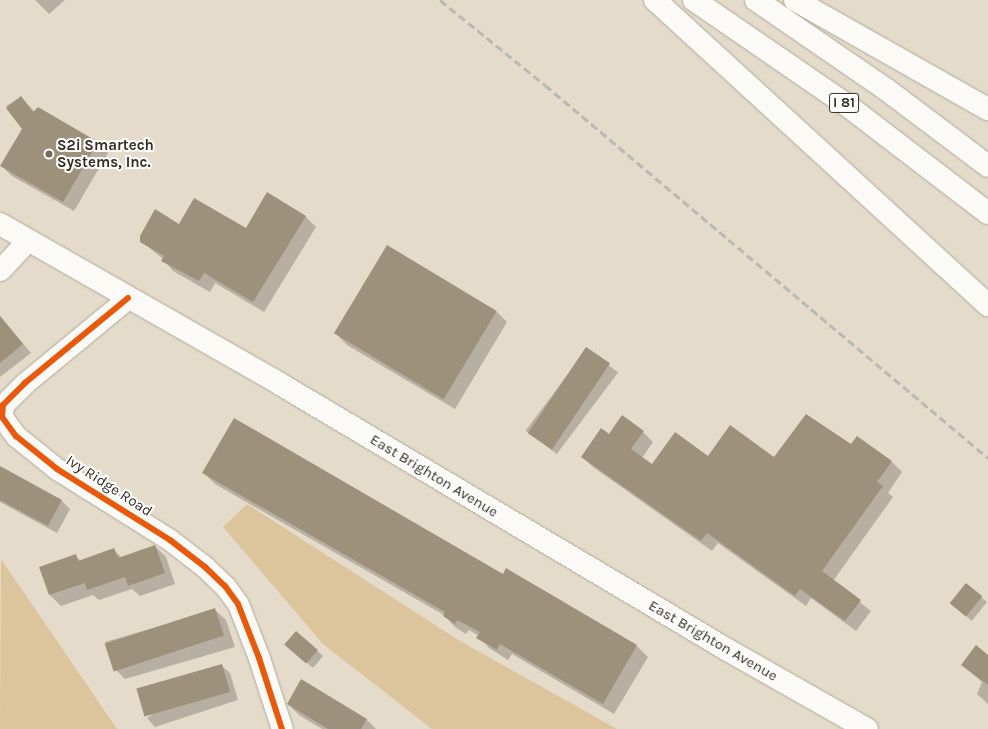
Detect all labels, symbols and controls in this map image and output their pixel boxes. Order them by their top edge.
road number: I 81 [829,91,859,115]
place label: S2i Smartech Systems, Inc. [57,136,154,171]
marker: S2i Smartech Systems, Inc. [44,149,54,159]
street label: East Brighton Avenue [367,431,501,521]
street label: Ivy Ridge Road [63,451,155,521]
street label: East Brighton Avenue [645,597,781,685]

